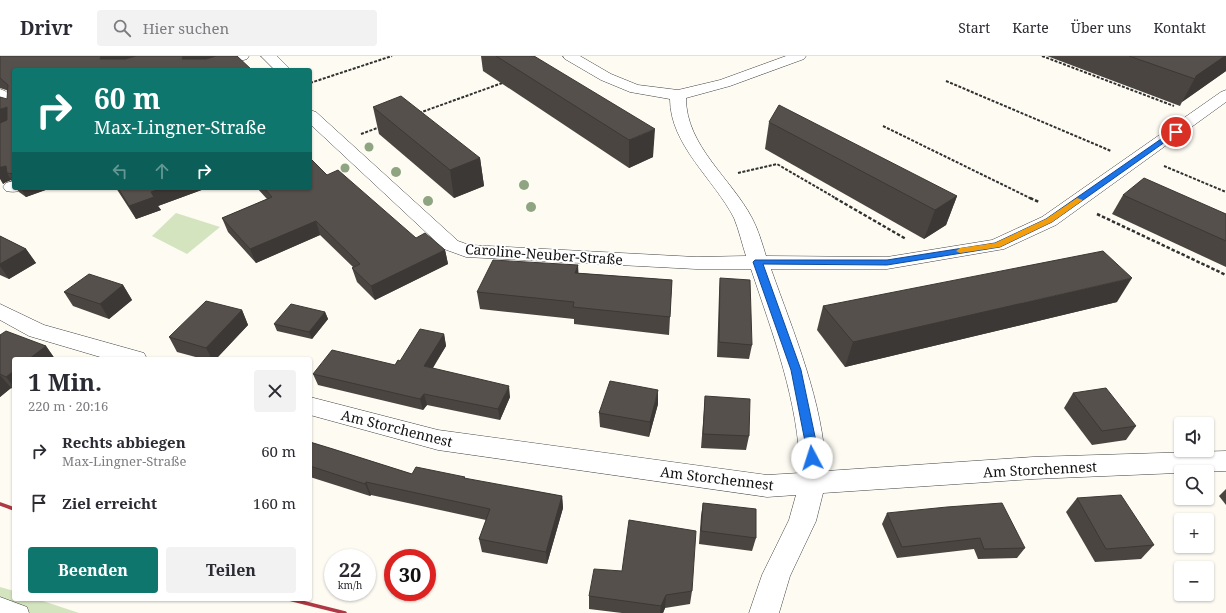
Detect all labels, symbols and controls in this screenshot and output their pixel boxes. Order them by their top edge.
search box [97,10,377,46]
text: Drivr [20,15,73,41]
icon: search [111,17,133,39]
text: Hier suchen [143,18,229,38]
text: Start [958,18,990,37]
text: Karte [1012,18,1049,37]
text: Über uns [1071,18,1131,37]
text: Kontakt [1153,18,1206,37]
text: 60 m [94,79,161,117]
icon: right [28,84,80,136]
text: Max-Lingner-Straße [94,115,266,139]
pin [1159,115,1193,149]
icon: arrive [1165,121,1187,143]
icon: left [109,160,131,182]
icon: ahead [151,160,173,182]
icon: right [193,160,215,182]
street label: Caroline-Neuber-Straße [464,239,624,269]
text: 1 Min. [28,365,102,398]
button: close [254,370,296,412]
text: 220 m · 20:16 [28,397,108,415]
street label: Am Storchennest [339,405,455,451]
map controls [1174,417,1214,601]
button: sound [1174,417,1214,457]
text: Rechts abbiegen [62,432,186,452]
position arrow [791,437,833,479]
icon: right [28,440,50,462]
text: 60 m [261,441,296,461]
text: Max-Lingner-Straße [62,452,186,470]
street label: Am Storchennest [983,457,1097,481]
street label: Am Storchennest [659,462,775,494]
button: search [1174,465,1214,505]
icon: arrive [28,492,50,514]
text: Ziel erreicht [62,493,157,513]
text: 160 m [253,493,296,513]
button: + [1174,513,1214,553]
button: Beenden [28,547,158,593]
button: Teilen [166,547,296,593]
speed limit sign: 30 [384,549,436,601]
text: 22 [339,556,361,583]
button: − [1174,561,1214,601]
text: km/h [338,578,362,592]

